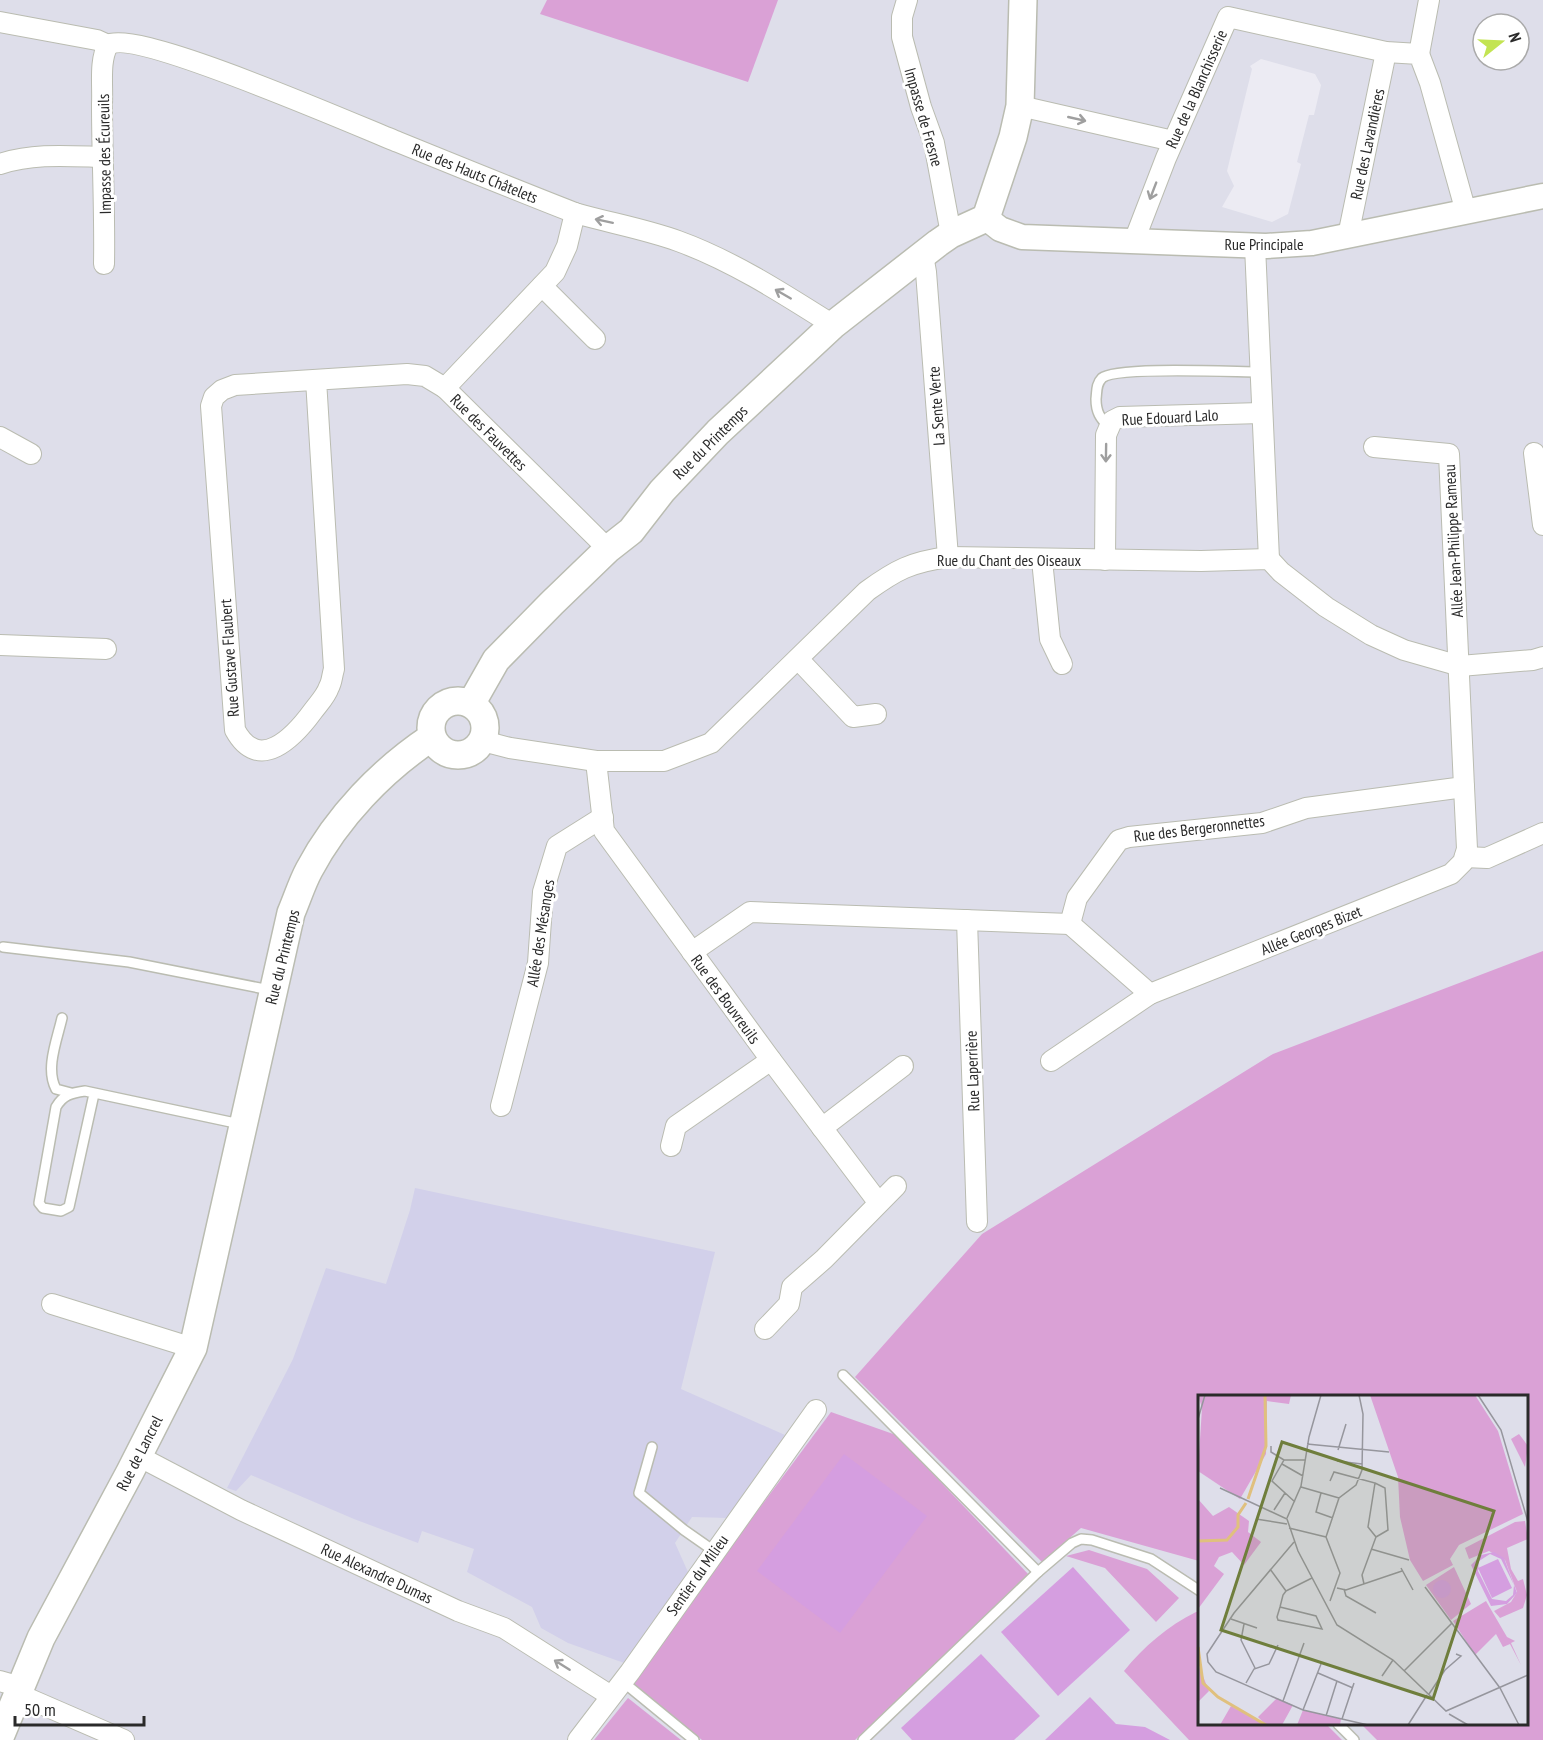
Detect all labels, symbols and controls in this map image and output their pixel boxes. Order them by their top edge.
north arrow [1471,12,1531,72]
street label: Rue de la Blanchisserie [1161,27,1231,151]
text: N [1504,30,1526,45]
street label: Impasse de Fresne [900,65,948,169]
street label: Rue des Lavandières [1345,87,1389,201]
street label: Impasse des Écureuils [93,93,115,215]
one-way arrow [1067,114,1086,125]
street label: Rue des Hauts Châtelets [409,139,541,207]
one-way arrow [1147,181,1158,200]
one-way arrow [594,214,613,226]
street label: Rue Principale [1224,234,1304,254]
one-way arrow [775,288,792,300]
street label: La Sente Verte [923,366,949,446]
street label: Rue des Fauvettes [446,389,532,475]
street label: Rue du Printemps [669,401,751,483]
street label: Rue Edouard Lalo [1121,404,1219,430]
one-way arrow [1100,443,1112,463]
street label: Allée Jean-Philippe Rameau [1439,464,1467,618]
street label: Rue du Chant des Oiseaux [937,550,1081,570]
street label: Rue Gustave Flaubert [215,598,243,718]
street label: Rue des Bergeronnettes [1132,810,1266,846]
street label: Allée des Mésanges [522,878,558,988]
street label: Allée Georges Bizet [1258,900,1365,959]
street label: Rue du Printemps [261,907,303,1007]
street label: Rue des Bouvreuils [687,951,765,1047]
street label: Rue Laperrière [961,1030,983,1112]
inset map [1198,1395,1528,1725]
street label: Rue de Lancrel [112,1412,167,1494]
street label: Sentier du Milieu [662,1531,732,1619]
street label: Rue Alexandre Dumas [318,1538,436,1608]
one-way arrow [554,1659,571,1671]
scale bar [15,1689,144,1727]
text: 50 m [24,1698,56,1721]

